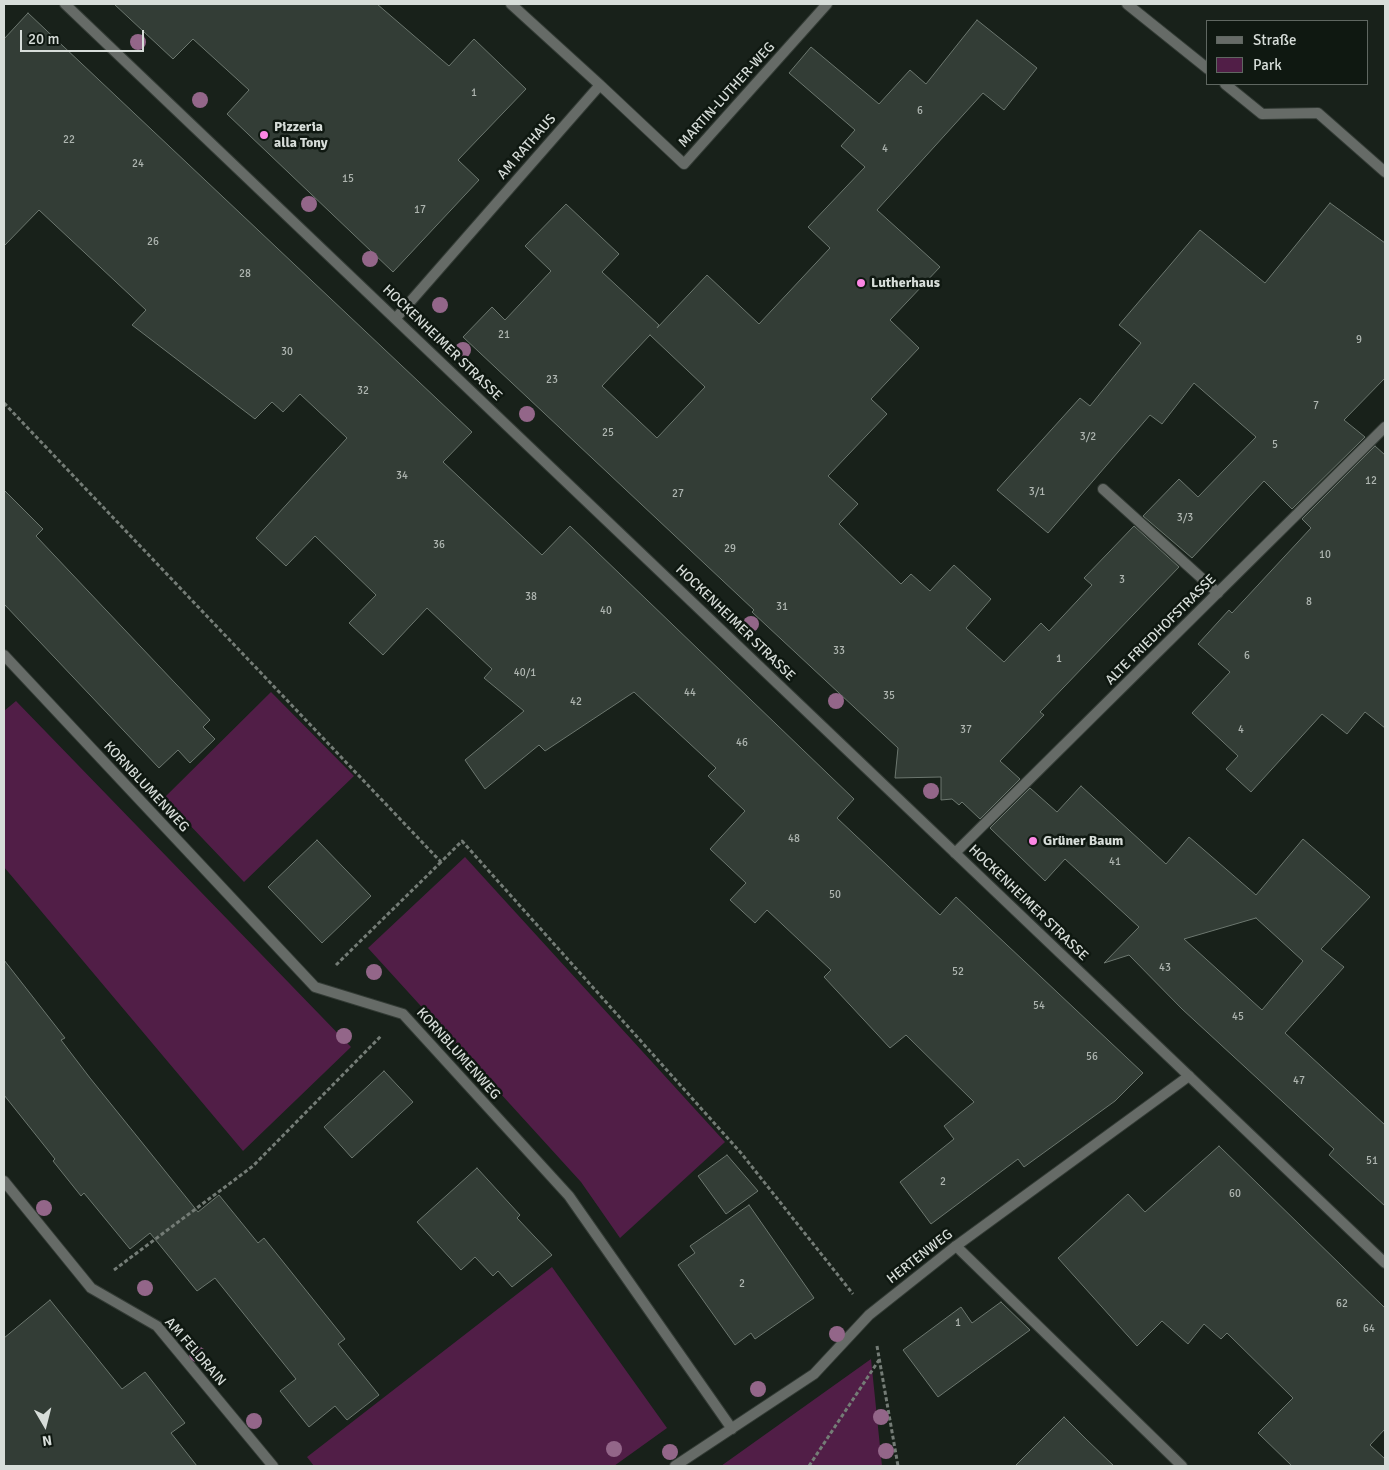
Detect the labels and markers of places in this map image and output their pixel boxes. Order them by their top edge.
place label: Pizzeria alla Tony [274,119,328,152]
marker: Pizzeria alla Tony [258,129,270,141]
place label: Lutherhaus [871,275,940,291]
marker: Lutherhaus [855,277,867,289]
place label: Grüner Baum [1043,833,1123,849]
marker: Grüner Baum [1027,835,1039,847]

